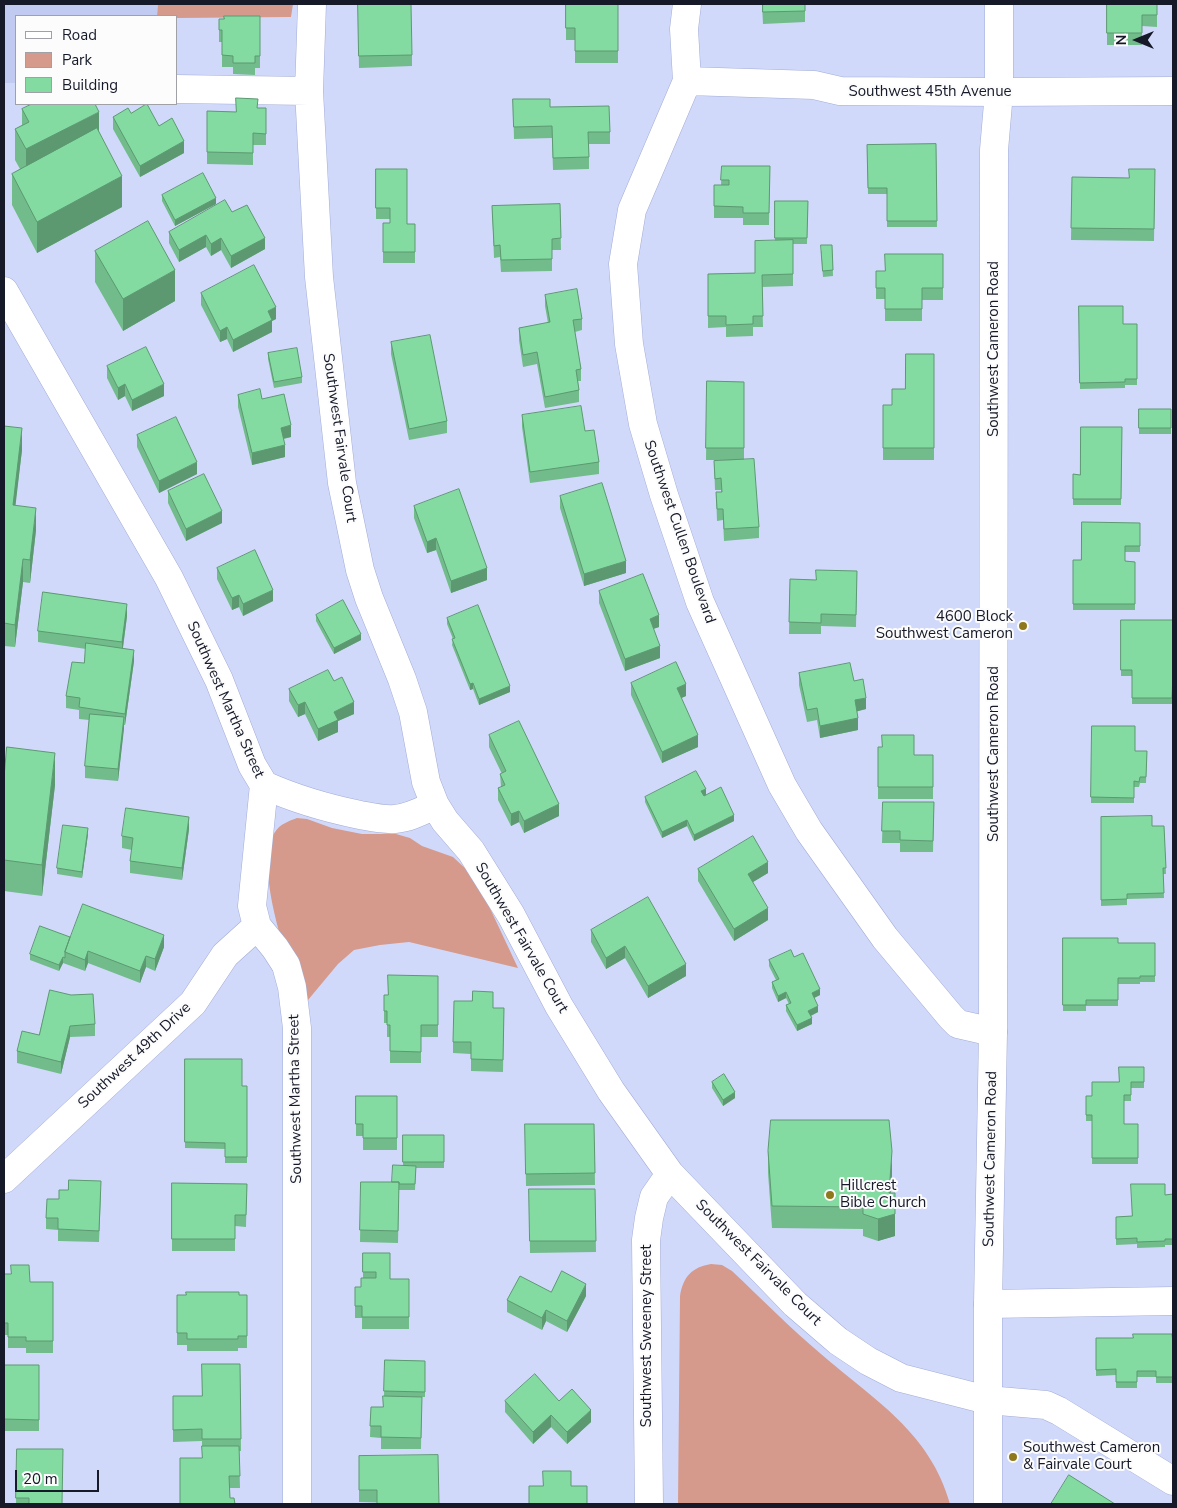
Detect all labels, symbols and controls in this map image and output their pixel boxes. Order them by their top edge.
legend [15,15,178,105]
north arrow [1112,15,1162,65]
text: Road [62,25,97,45]
text: N [1112,35,1131,45]
text: Park [62,50,92,70]
text: Building [62,75,118,95]
street label: Southwest 45th Avenue [848,83,1012,101]
street label: Southwest Cameron Road [985,261,1003,437]
street label: Southwest Fairvale Court [318,352,360,524]
street label: Southwest Cullen Boulevard [639,438,719,626]
place label: 4600 Block Southwest Cameron [876,608,1013,643]
street label: Southwest Martha Street [182,619,268,781]
marker: 4600 Block Southwest Cameron [1017,620,1029,632]
street label: Southwest Cameron Road [985,666,1003,842]
street label: Southwest Fairvale Court [471,860,571,1016]
street label: Southwest 49th Drive [75,999,195,1113]
street label: Southwest Martha Street [286,1014,306,1184]
street label: Southwest Cameron Road [980,1071,1002,1247]
place label: Hillcrest Bible Church [840,1177,926,1212]
marker: Hillcrest Bible Church [824,1189,836,1201]
street label: Southwest Fairvale Court [691,1196,825,1330]
street label: Southwest Sweeney Street [638,1245,656,1427]
place label: Southwest Cameron & Fairvale Court [1023,1439,1160,1474]
marker: Southwest Cameron & Fairvale Court [1007,1451,1019,1463]
scale bar [18,1460,101,1492]
text: 20 m [23,1469,58,1489]

